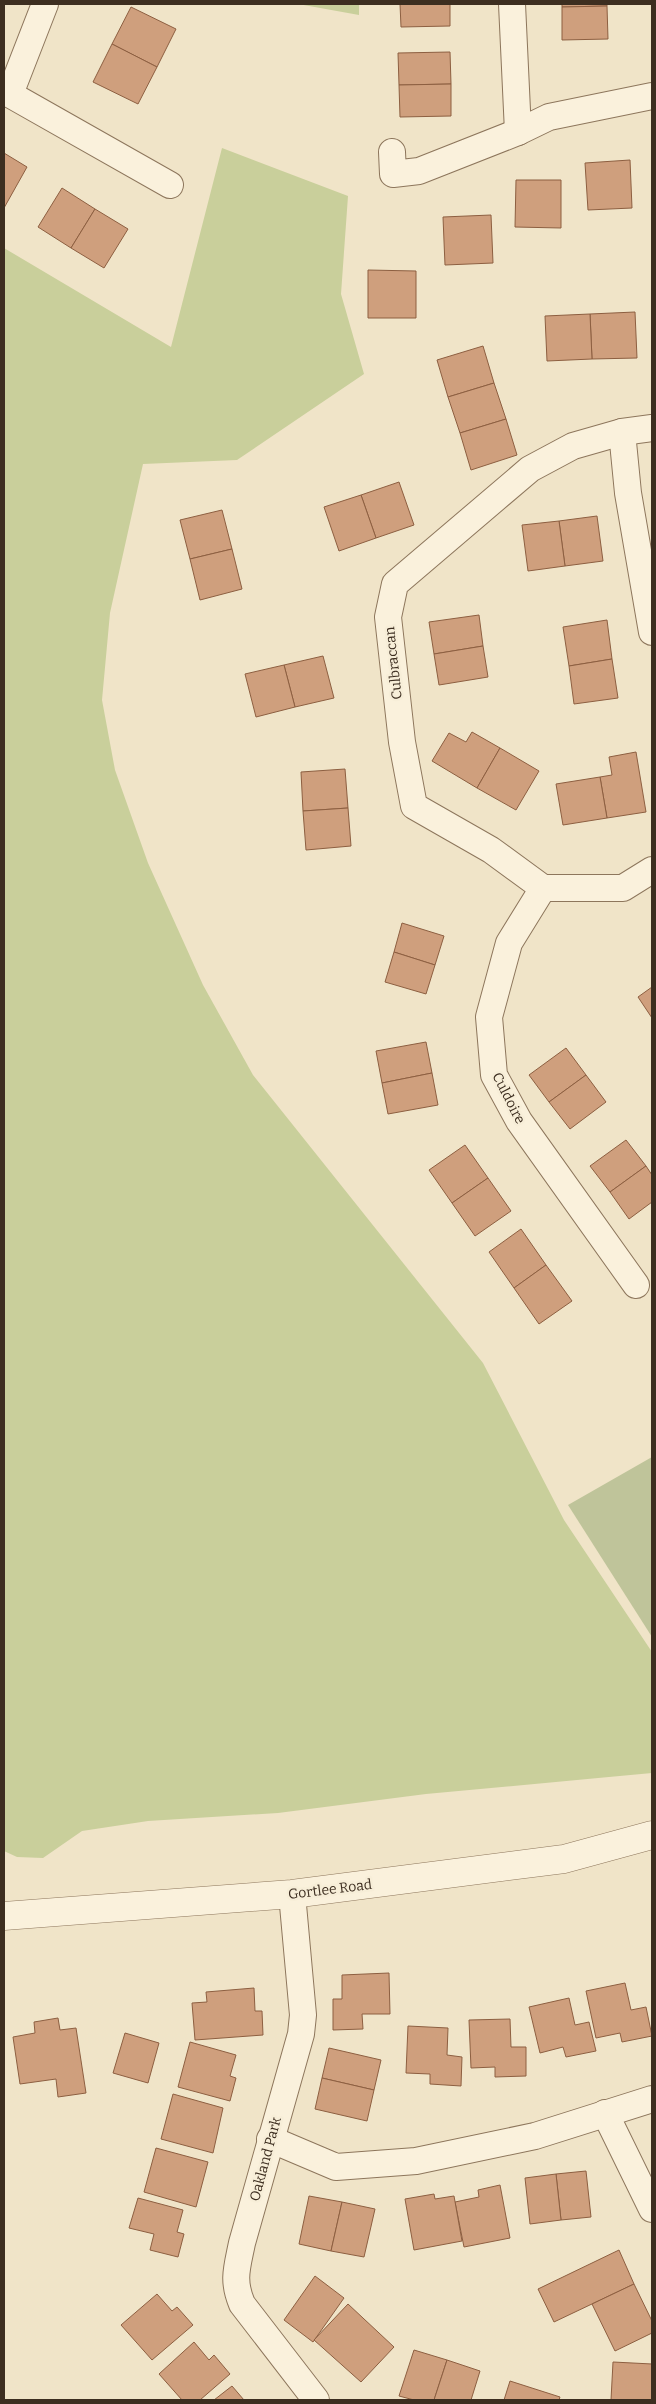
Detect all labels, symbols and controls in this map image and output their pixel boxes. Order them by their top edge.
street label: Culbraccan [381,626,406,700]
street label: Culdoire [488,1070,529,1127]
street label: Gortlee Road [287,1876,373,1903]
street label: Oakland Park [246,2115,285,2203]

